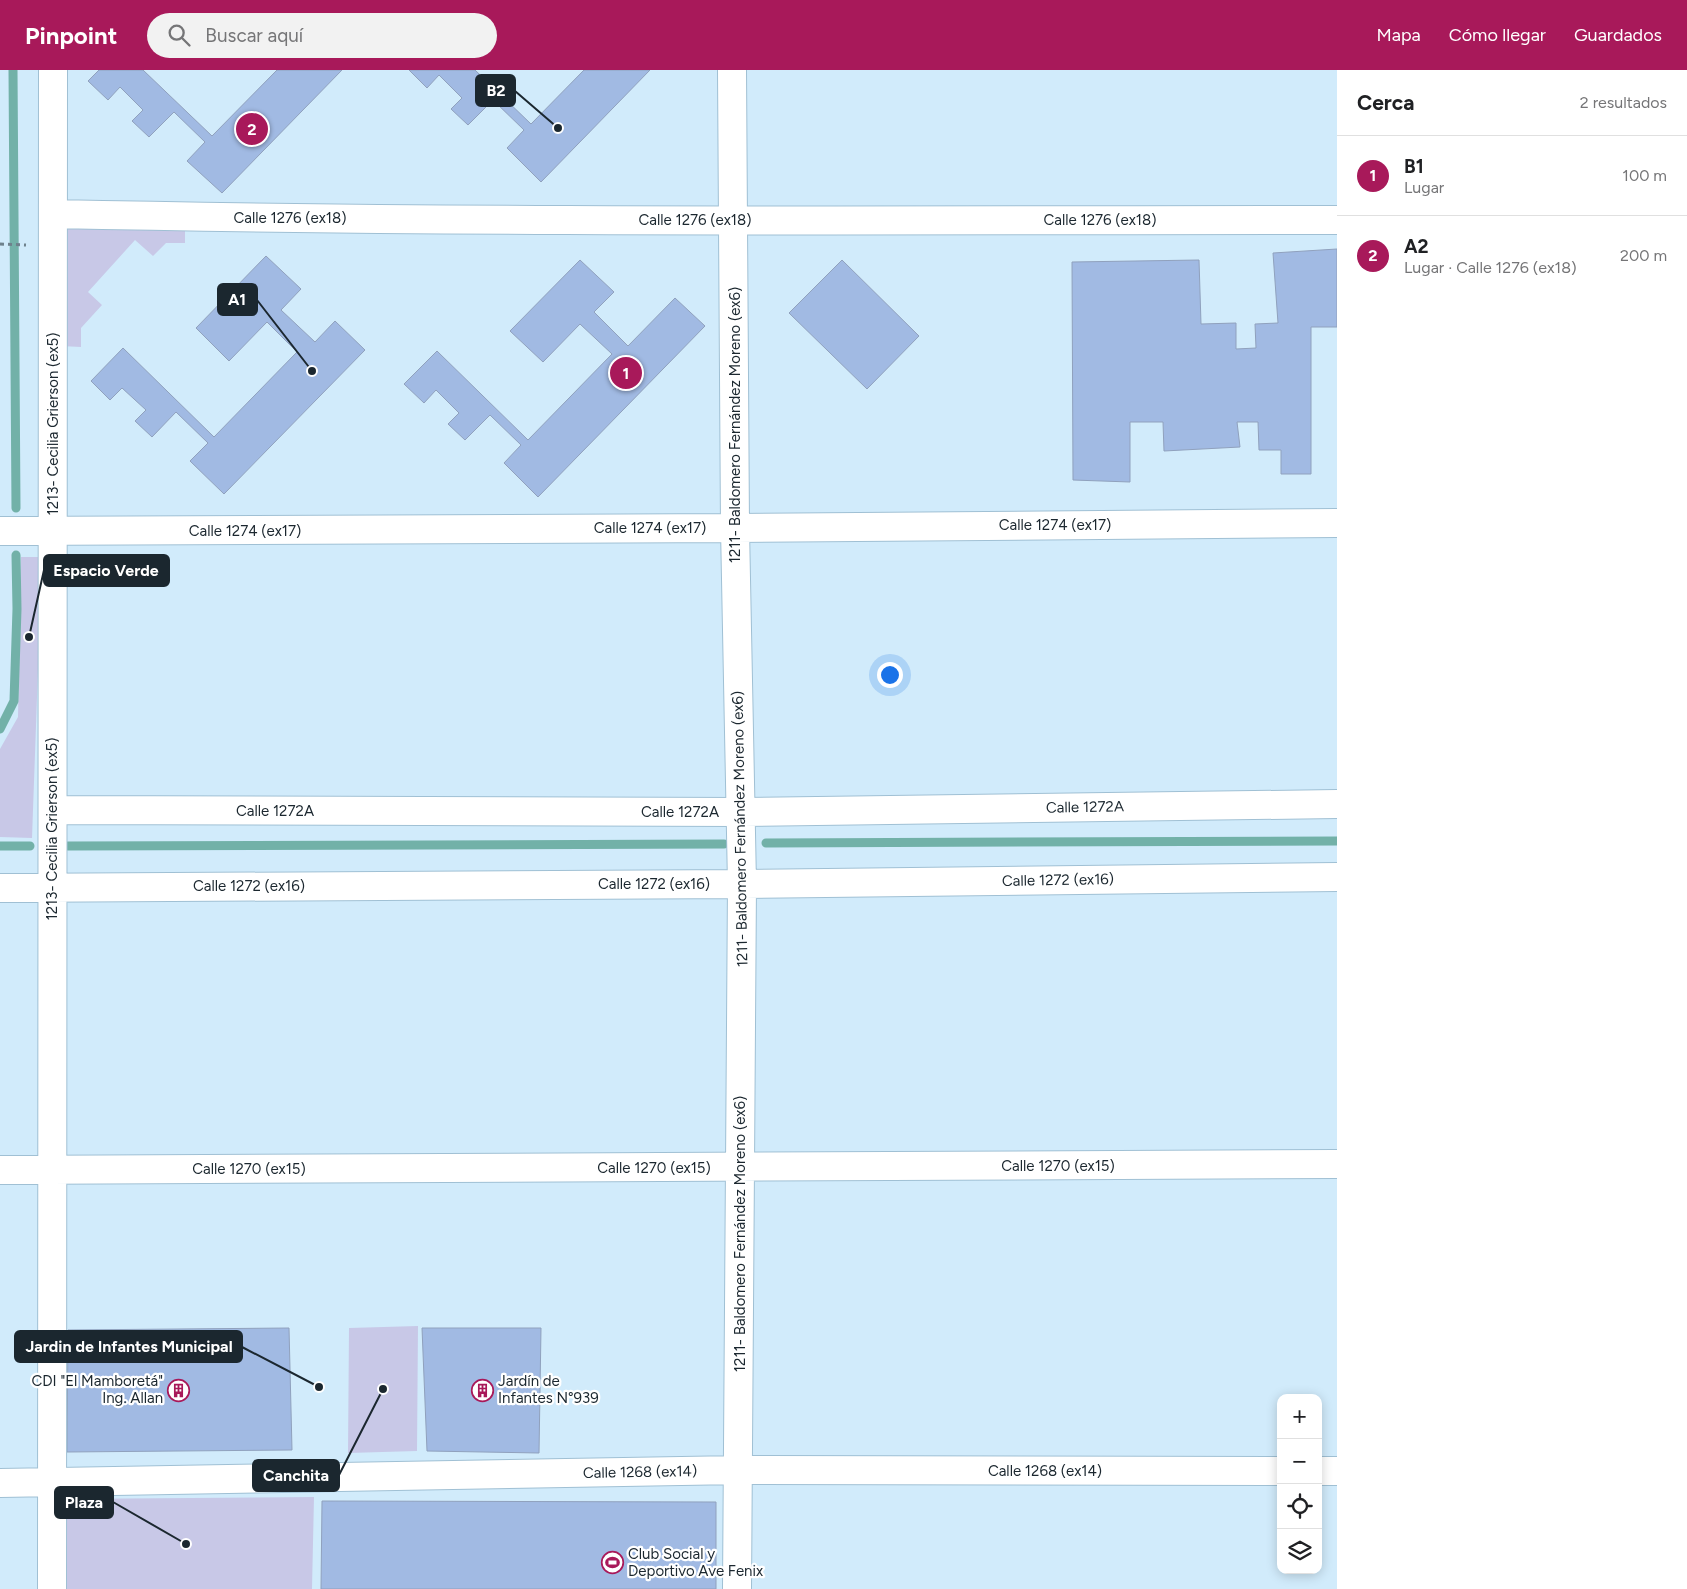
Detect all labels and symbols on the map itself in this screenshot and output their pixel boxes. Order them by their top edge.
callout: B2 [476,75,515,106]
text: B2 [486,81,506,100]
pin: 2 [236,110,268,148]
street label: Calle 1276 (ex18) [234,209,346,227]
street label: Calle 1276 (ex18) [639,211,751,229]
street label: Calle 1276 (ex18) [1044,211,1156,229]
callout: A1 [218,284,257,315]
street label: 1211- Baldomero Fernández Moreno (ex6) [726,287,744,563]
text: A1 [228,290,246,309]
street label: 1213- Cecilia Grierson (ex5) [44,333,62,515]
pin: 1 [610,354,642,392]
street label: Calle 1274 (ex17) [999,516,1111,534]
street label: Calle 1274 (ex17) [594,519,706,537]
street label: Calle 1274 (ex17) [189,522,301,540]
callout: Espacio Verde [44,555,169,586]
text: Espacio Verde [53,561,159,580]
your location [877,662,903,688]
street label: 1211- Baldomero Fernández Moreno (ex6) [729,691,751,967]
street label: 1213- Cecilia Grierson (ex5) [43,738,61,920]
street label: Calle 1272A [1046,797,1124,817]
street label: Calle 1272A [236,802,314,820]
street label: Calle 1272A [641,803,719,821]
street label: Calle 1272 (ex16) [1002,870,1114,890]
street label: Calle 1272 (ex16) [598,875,710,893]
street label: Calle 1272 (ex16) [193,877,305,895]
street label: 1211- Baldomero Fernández Moreno (ex6) [731,1096,749,1372]
street label: Calle 1270 (ex15) [1001,1157,1115,1175]
street label: Calle 1270 (ex15) [597,1159,711,1177]
street label: Calle 1270 (ex15) [192,1160,306,1178]
callout: Jardin de Infantes Municipal [15,1331,242,1362]
text: Jardin de Infantes Municipal [25,1337,233,1356]
place label: CDI "El Mamboretá" Ing. Allan [31,1372,163,1407]
place label: Jardín de Infantes N°939 [498,1372,599,1407]
building icon: CDI "El Mamboretá" Ing. Allan [167,1378,191,1402]
building icon: Jardín de Infantes N°939 [470,1378,494,1402]
callout: Canchita [253,1460,339,1491]
street label: Calle 1268 (ex14) [583,1462,697,1482]
street label: Calle 1268 (ex14) [988,1462,1102,1480]
text: Canchita [263,1466,329,1485]
callout: Plaza [55,1487,113,1518]
text: Plaza [65,1493,103,1512]
place label: Club Social y Deportivo Ave Fenix [628,1545,763,1580]
sports icon: Club Social y Deportivo Ave Fenix [600,1551,624,1575]

